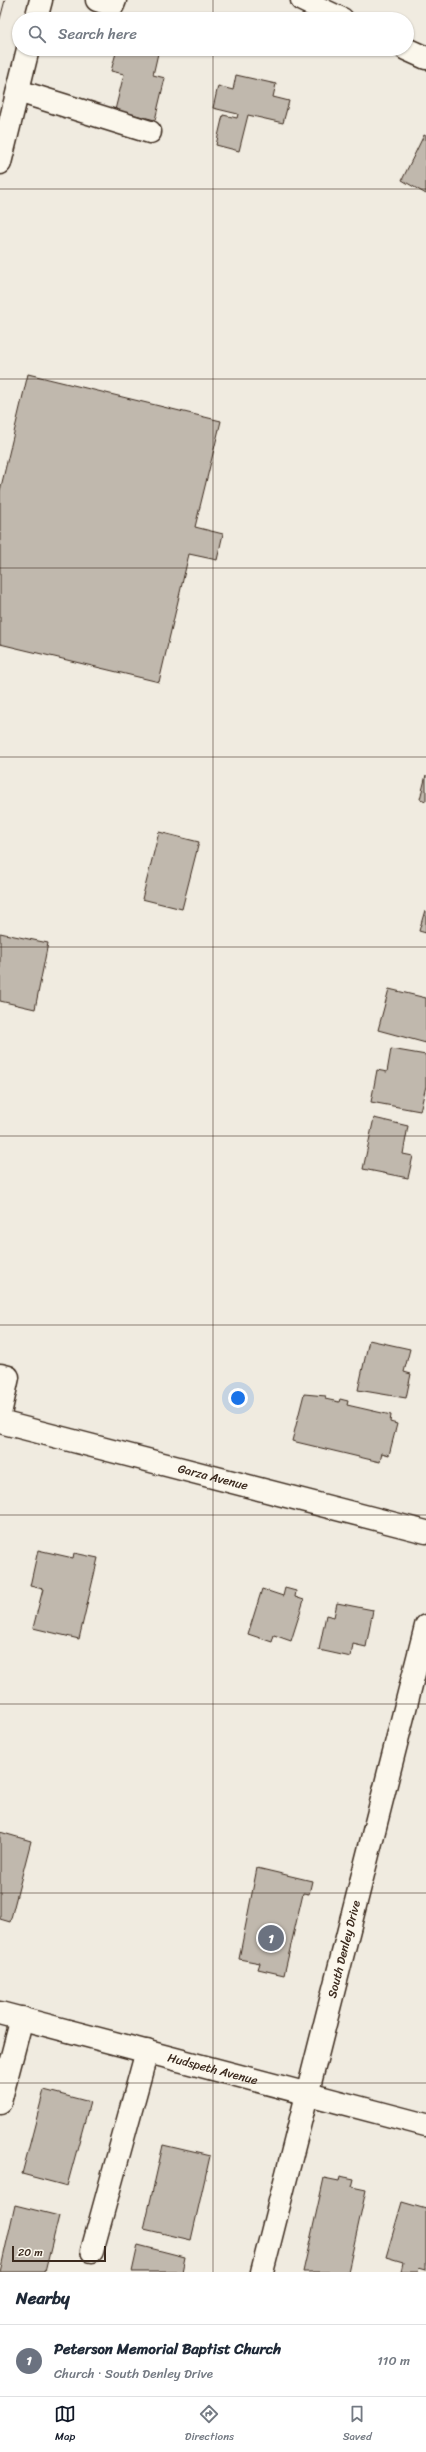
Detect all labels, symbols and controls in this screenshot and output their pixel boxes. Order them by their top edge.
search box [12,12,414,56]
text: Search here [58,21,137,47]
icon: search [26,23,48,45]
your location [228,1388,248,1408]
street label: Garza Avenue [176,1457,250,1497]
street label: South Denley Drive [321,1898,367,2000]
pin: 1 [258,1923,284,1953]
street label: Hudspeth Avenue [165,2047,260,2091]
text: 20 m [18,2243,43,2262]
scale bar [12,2244,106,2263]
text: Nearby [16,2283,70,2313]
text: Peterson Memorial Baptist Church [54,2336,281,2362]
text: 1 [26,2349,32,2372]
text: 110 m [377,2349,410,2372]
text: Church · South Denley Drive [54,2362,213,2385]
tab: Map [54,2403,76,2446]
tab: Directions [185,2403,234,2446]
tab: Saved [343,2403,372,2446]

